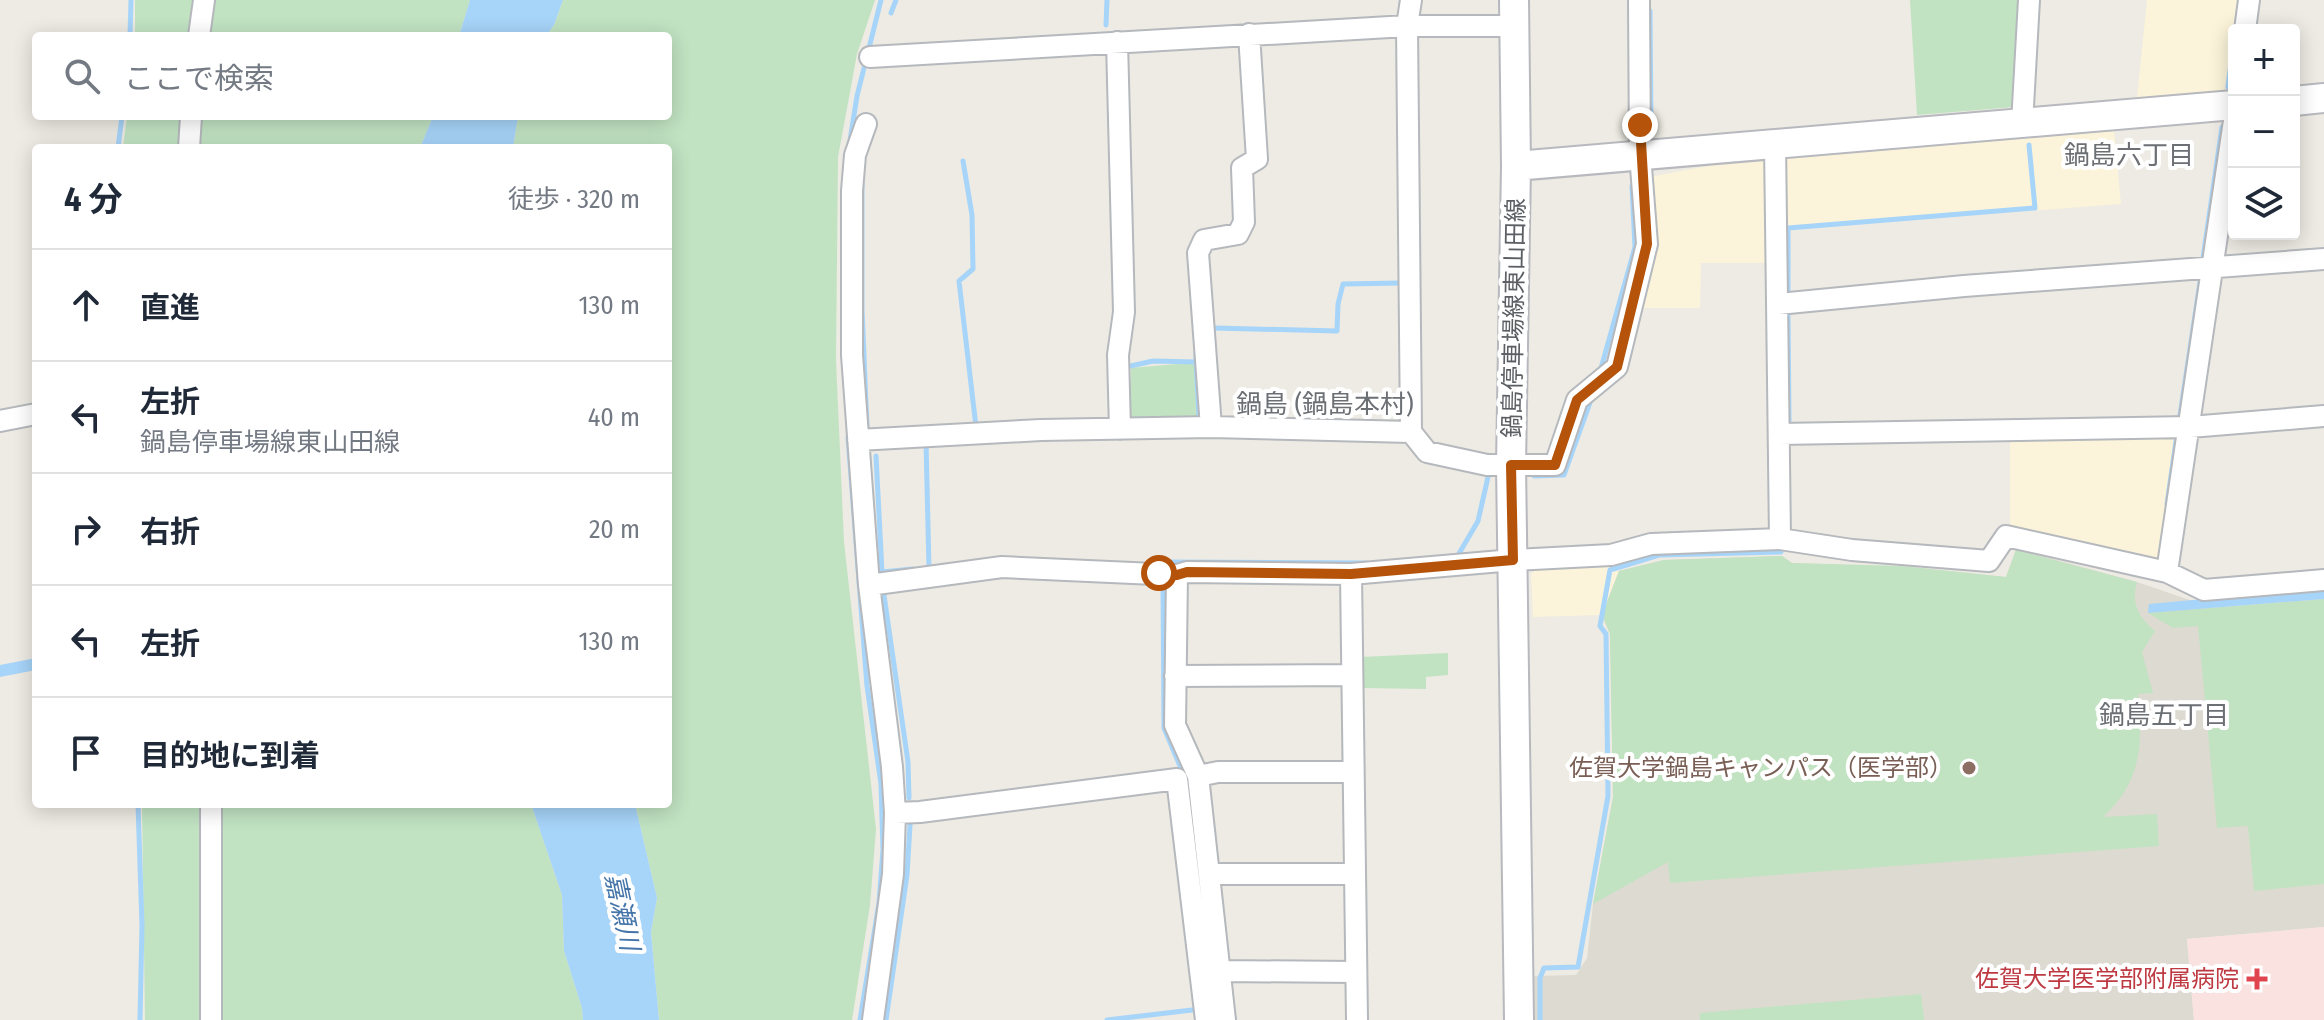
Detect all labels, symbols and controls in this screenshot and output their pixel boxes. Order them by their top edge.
map controls [2228,24,2300,240]
button: + [2228,24,2300,96]
search box [32,32,672,120]
icon: search [60,54,104,98]
text: ここで検索 [124,61,274,97]
button: − [2228,96,2300,168]
route end [1622,107,1658,143]
district label: 鍋島六丁目 [2064,140,2194,171]
button: layers [2228,168,2300,240]
text: 4 分 [64,179,123,220]
text: 徒歩 · 320 m [508,184,640,215]
street label: 鍋島停車場線東山田線 [1498,198,1530,438]
icon: ahead [64,283,108,327]
text: 直進 [140,290,200,326]
text: 130 m [578,290,640,321]
text: 左折 [140,384,200,420]
district label: 鍋島 (鍋島本村) [1236,389,1414,420]
icon: left [64,395,108,439]
text: 40 m [588,402,640,433]
text: 鍋島停車場線東山田線 [140,427,400,458]
icon: right [64,507,108,551]
text: 右折 [140,514,200,550]
text: 20 m [589,514,640,545]
route start [1141,555,1177,591]
icon: left [64,619,108,663]
text: 左折 [140,626,200,662]
text: 130 m [578,626,640,657]
district label: 鍋島五丁目 [2099,700,2229,731]
icon: arrive [64,731,108,775]
text: 目的地に到着 [140,738,320,774]
place label: 佐賀大学鍋島キャンパス（医学部） [1569,754,1953,782]
marker: 佐賀大学鍋島キャンパス（医学部） [1960,759,1978,777]
water label: 嘉瀬川 [599,871,646,956]
place label: 佐賀大学医学部附属病院 [1975,965,2239,993]
marker: 佐賀大学医学部附属病院 [2246,968,2268,990]

